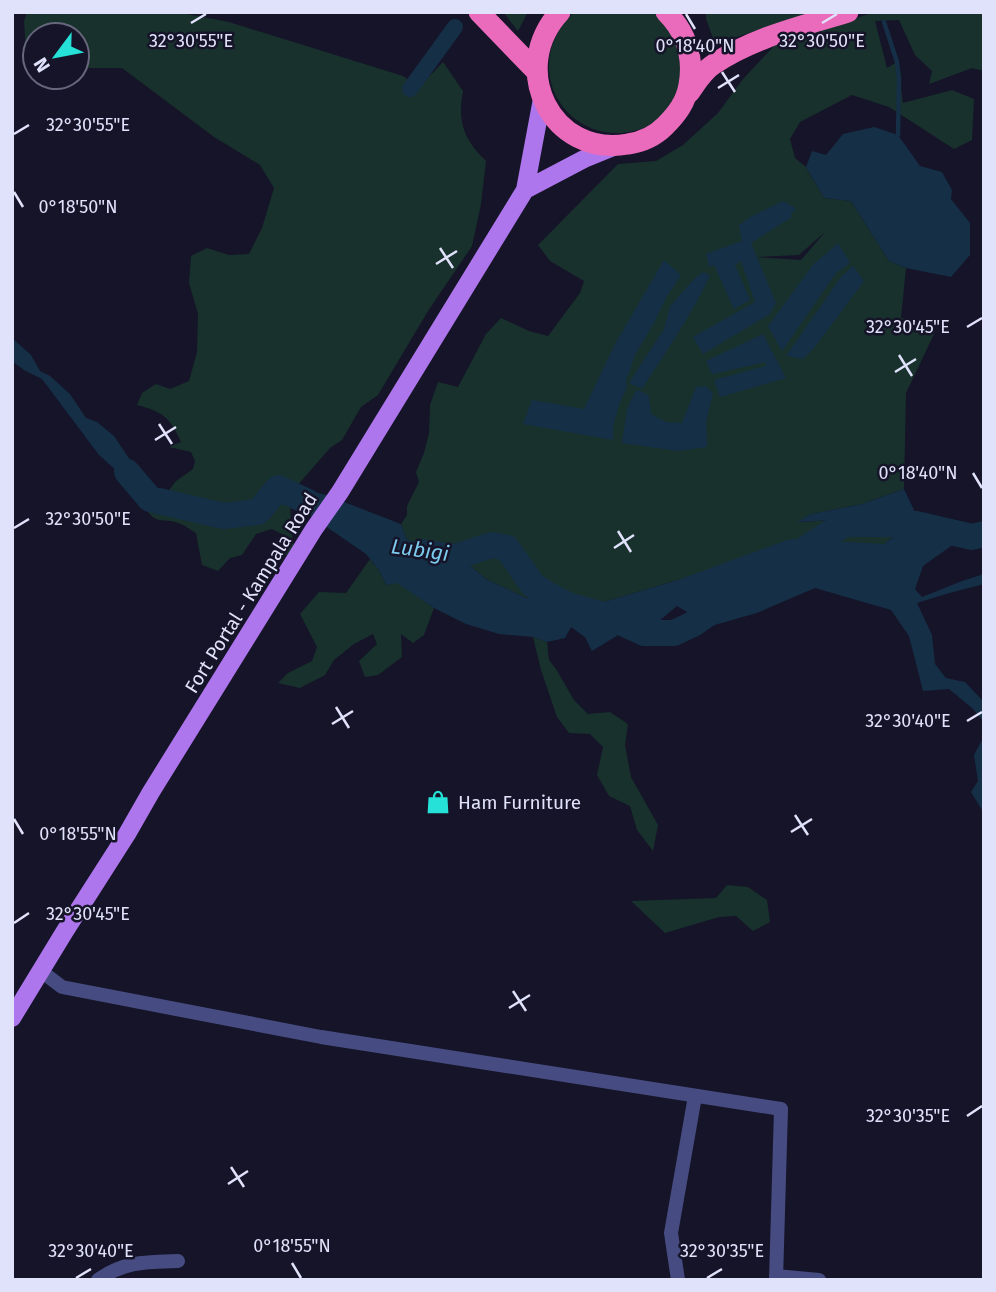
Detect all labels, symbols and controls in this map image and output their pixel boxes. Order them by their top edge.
north arrow [21,21,91,91]
text: 32°30'55"E [149,30,233,52]
text: 32°30'50"E [779,30,865,52]
text: 0°18'40"N [655,35,735,57]
text: N [29,53,55,76]
text: 32°30'55"E [46,114,130,136]
text: 0°18'50"N [38,196,118,218]
text: 32°30'45"E [866,316,950,338]
text: 0°18'40"N [878,462,958,484]
street label: Fort Portal - Kampala Road [180,489,322,697]
text: 32°30'50"E [45,508,131,530]
water label: Lubigi [389,533,451,567]
text: 32°30'40"E [865,710,951,732]
shop icon: Ham Furniture [424,788,452,816]
place label: Ham Furniture [458,791,581,814]
text: 0°18'55"N [39,823,117,845]
text: 32°30'45"E [46,903,130,925]
text: 32°30'35"E [866,1105,950,1127]
text: 0°18'55"N [253,1235,331,1257]
text: 32°30'40"E [48,1240,134,1262]
text: 32°30'35"E [680,1240,764,1262]

